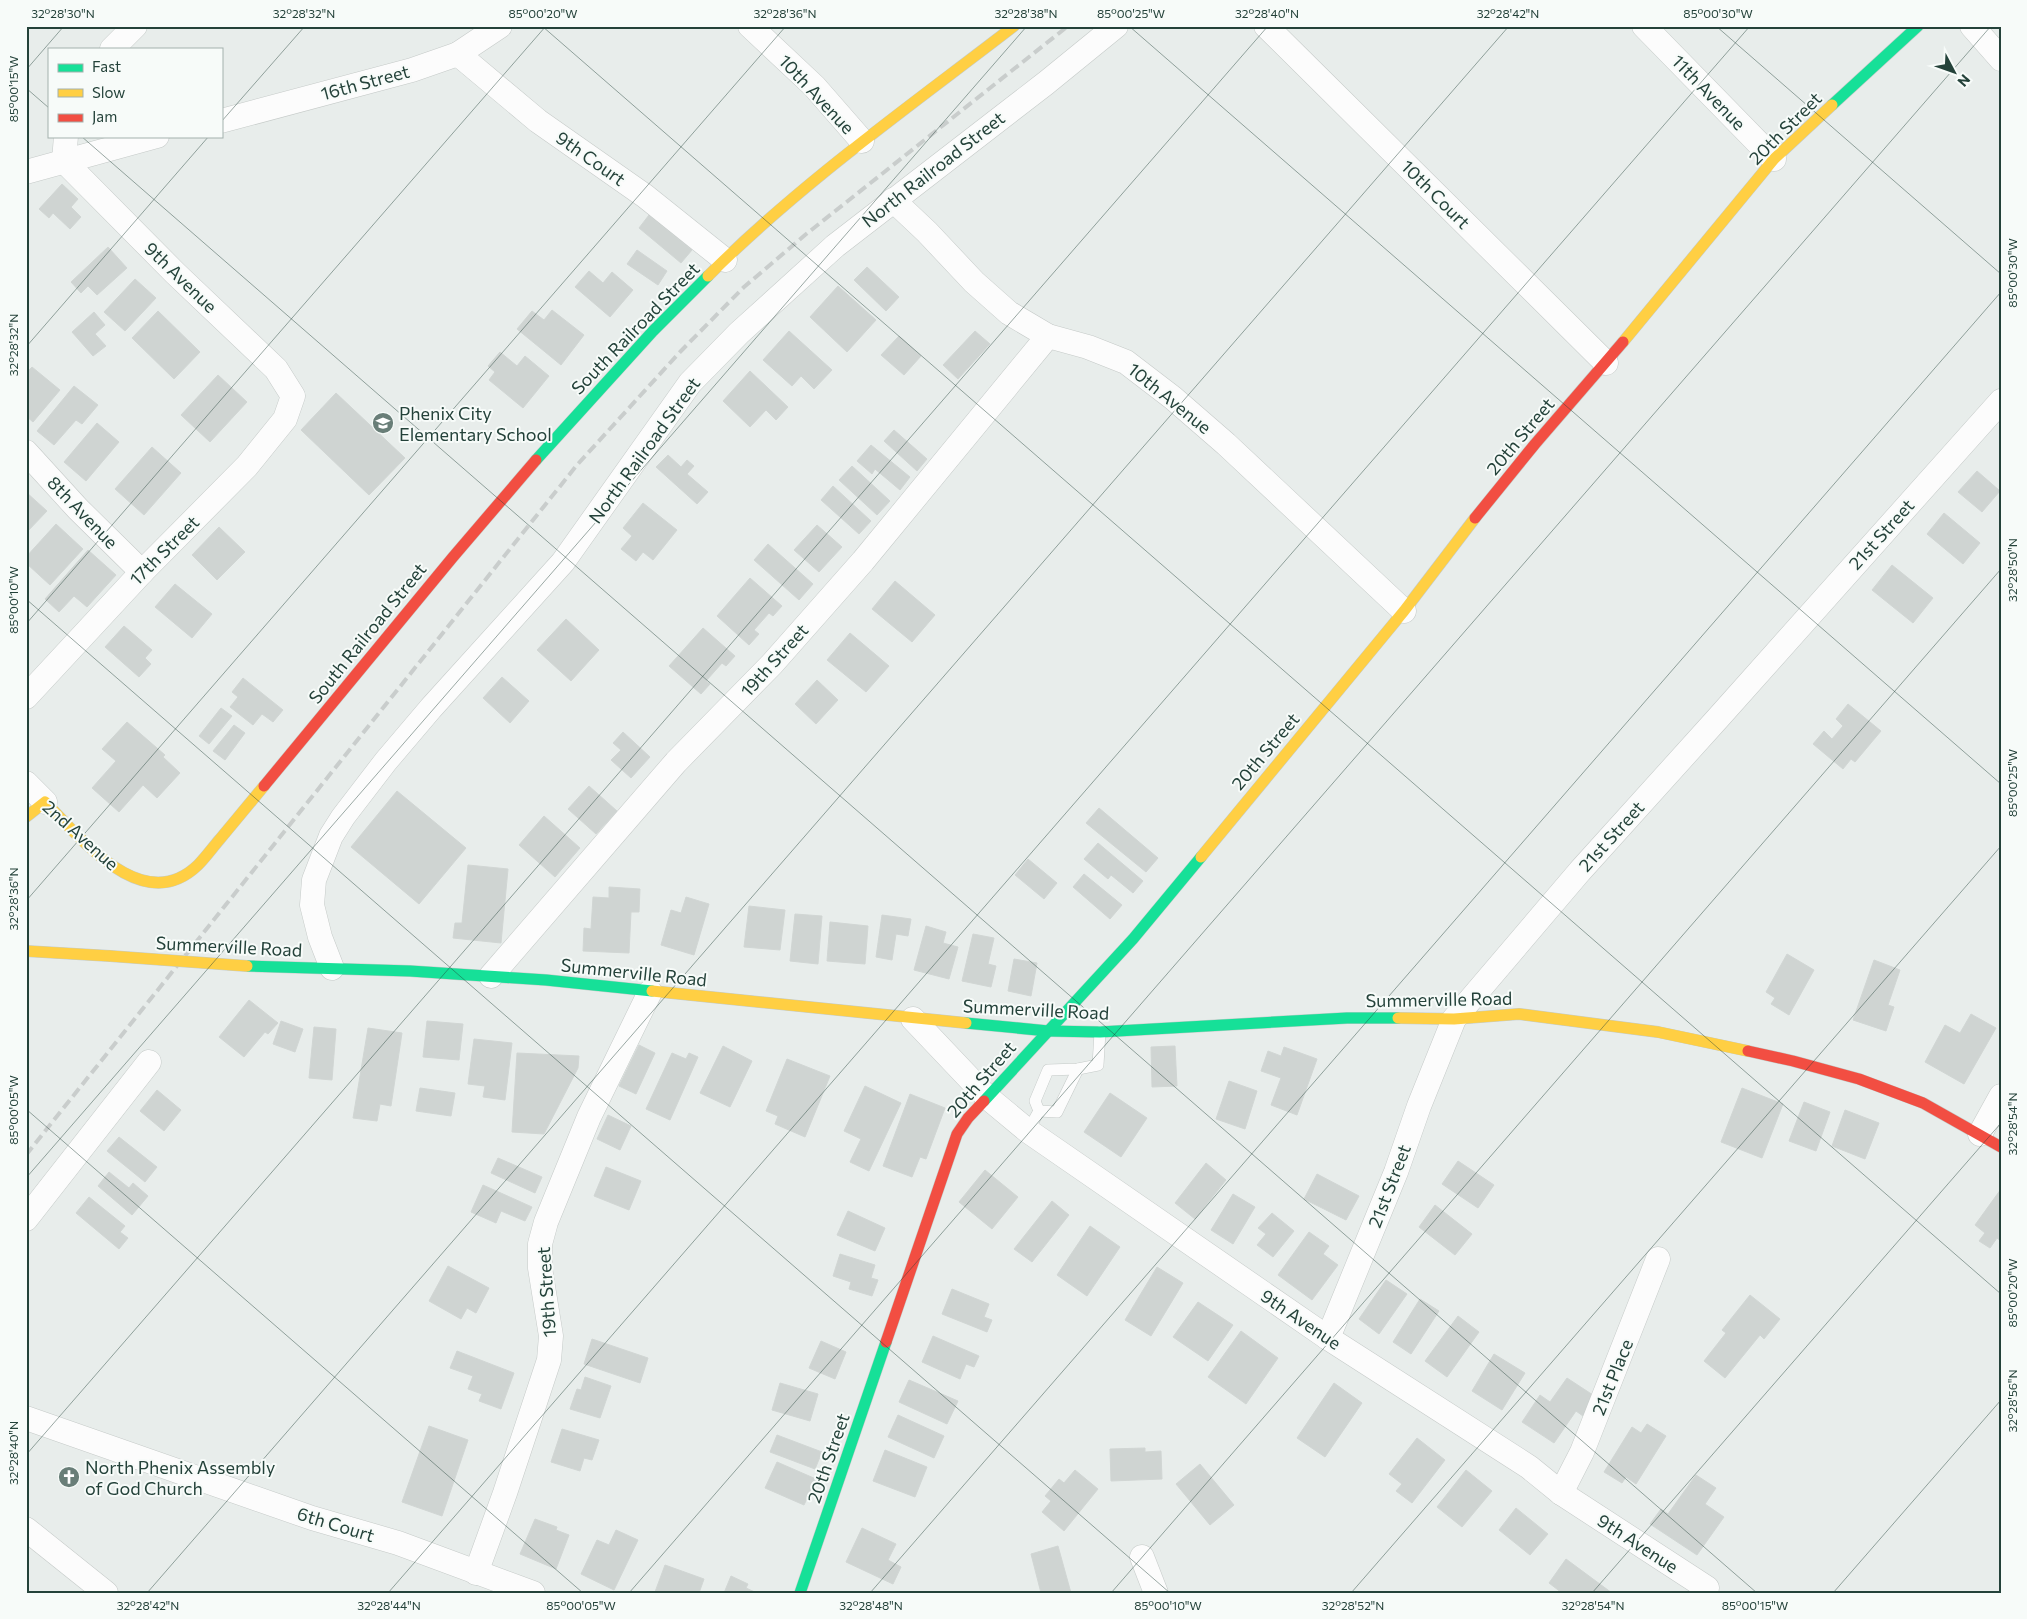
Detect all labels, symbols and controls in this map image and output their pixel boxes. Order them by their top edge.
text: 32°28'30"N [31,6,95,20]
text: 32°28'32"N [273,6,335,20]
text: 85°00'20"W [508,6,578,20]
text: 32°28'36"N [753,6,817,20]
text: 32°28'38"N [994,6,1058,20]
text: 85°00'25"W [1097,6,1165,20]
text: 32°28'40"N [1235,6,1299,20]
text: 32°28'42"N [1477,6,1539,20]
text: 85°00'30"W [1683,6,1753,20]
legend [48,48,222,138]
north arrow [1930,48,1980,98]
street label: 10th Avenue [775,50,859,138]
street label: 11th Avenue [1668,50,1750,134]
text: 85°00'15"W [6,56,20,122]
text: Fast [92,57,121,75]
street label: 16th Street [318,60,412,104]
text: N [1954,71,1974,90]
text: Slow [92,83,125,101]
street label: 20th Street [1744,87,1826,169]
street label: North Railroad Street [857,106,1009,232]
text: Jam [92,107,117,125]
street label: 9th Court [552,126,630,190]
street label: 10th Court [1397,155,1475,233]
street label: 9th Avenue [140,237,222,317]
text: 85°00'30"W [2005,238,2019,308]
street label: South Railroad Street [566,257,704,399]
text: 32°28'32"N [6,314,20,376]
street label: 10th Avenue [1124,358,1216,438]
street label: North Railroad Street [584,373,704,527]
street label: 20th Street [1481,393,1559,479]
place label: Phenix City Elementary School [399,402,552,445]
school or university icon: Phenix City Elementary School [371,411,395,435]
street label: 8th Avenue [43,471,123,553]
street label: 21st Street [1844,494,1918,574]
street label: 17th Street [125,511,203,589]
text: 32°28'50"N [2005,538,2019,602]
street label: South Railroad Street [303,558,431,708]
text: 85°00'10"W [6,566,20,634]
street label: 19th Street [736,619,812,701]
street label: 20th Street [1226,708,1304,794]
text: 85°00'25"W [2005,749,2019,817]
street label: 2nd Avenue [39,795,123,875]
street label: 21st Street [1574,796,1648,876]
text: 32°28'36"N [6,867,20,931]
street label: Summerville Road [155,931,303,961]
street label: Summerville Road [560,953,708,991]
street label: Summerville Road [1365,987,1513,1011]
street label: Summerville Road [962,994,1110,1024]
street label: 20th Street [942,1036,1020,1122]
text: 85°00'05"W [6,1075,20,1145]
text: 32°28'54"N [2005,1092,2019,1156]
street label: 21st Street [1363,1141,1415,1231]
street label: 19th Street [532,1246,560,1338]
text: 85°00'20"W [2005,1258,2019,1328]
street label: 9th Avenue [1257,1284,1345,1354]
street label: 21st Place [1587,1336,1637,1418]
text: 32°28'56"N [2005,1369,2019,1433]
street label: 20th Street [802,1410,854,1506]
text: 32°28'40"N [6,1421,20,1485]
place label: North Phenix Assembly of God Church [85,1456,275,1499]
church icon: North Phenix Assembly of God Church [57,1465,81,1489]
street label: 6th Court [295,1502,377,1546]
street label: 9th Avenue [1593,1509,1683,1577]
text: 32°28'42"N [117,1598,179,1612]
text: 32°28'44"N [357,1598,421,1612]
text: 85°00'05"W [546,1598,616,1612]
text: 32°28'48"N [839,1598,903,1612]
text: 85°00'10"W [1134,1598,1202,1612]
text: 32°28'52"N [1322,1598,1384,1612]
text: 32°28'54"N [1561,1598,1625,1612]
text: 85°00'15"W [1722,1598,1788,1612]

